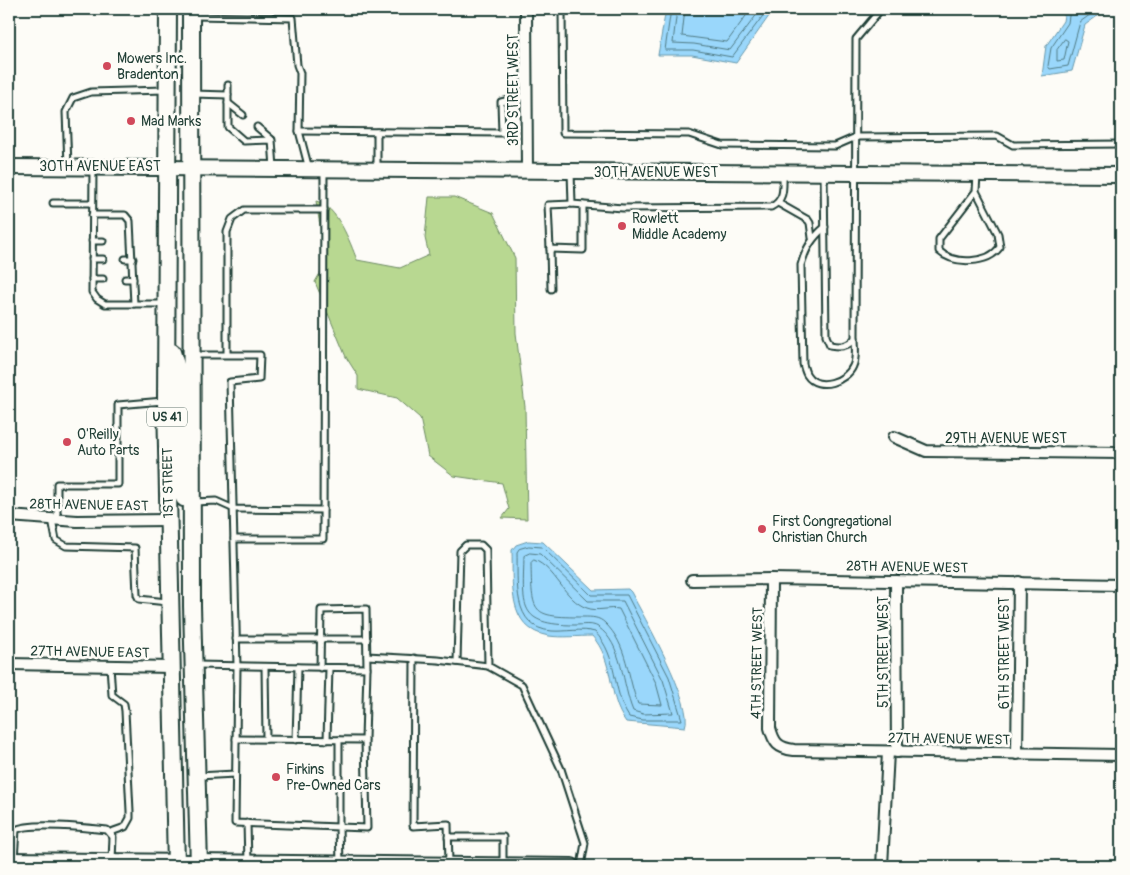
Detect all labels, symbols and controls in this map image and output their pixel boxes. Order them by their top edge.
street label: 3RD STREET WEST [505,34,522,146]
place label: Mowers Inc. Bradenton [117,50,187,83]
marker: Mowers Inc. Bradenton [101,60,113,72]
place label: Mad Marks [141,113,202,130]
marker: Mad Marks [125,115,137,127]
street label: 30TH AVENUE EAST [39,158,161,175]
street label: 30TH AVENUE WEST [594,164,718,181]
place label: Rowlett Middle Academy [632,210,726,243]
marker: Rowlett Middle Academy [616,220,628,232]
road number: US 41 [147,408,187,427]
place label: O'Reilly Auto Parts [77,426,140,459]
street label: 29TH AVENUE WEST [945,430,1067,447]
marker: O'Reilly Auto Parts [61,436,73,448]
street label: 1ST STREET [159,447,177,519]
street label: 28TH AVENUE EAST [29,495,149,515]
place label: First Congregational Christian Church [772,513,892,546]
marker: First Congregational Christian Church [756,523,768,535]
street label: 28TH AVENUE WEST [846,557,968,577]
street label: 5TH STREET WEST [875,596,892,708]
street label: 6TH STREET WEST [996,597,1013,709]
street label: 4TH STREET WEST [748,606,766,719]
street label: 27TH AVENUE EAST [30,642,150,662]
street label: 27TH AVENUE WEST [888,729,1011,749]
place label: Firkins Pre-Owned Cars [286,761,381,794]
marker: Firkins Pre-Owned Cars [270,771,282,783]

